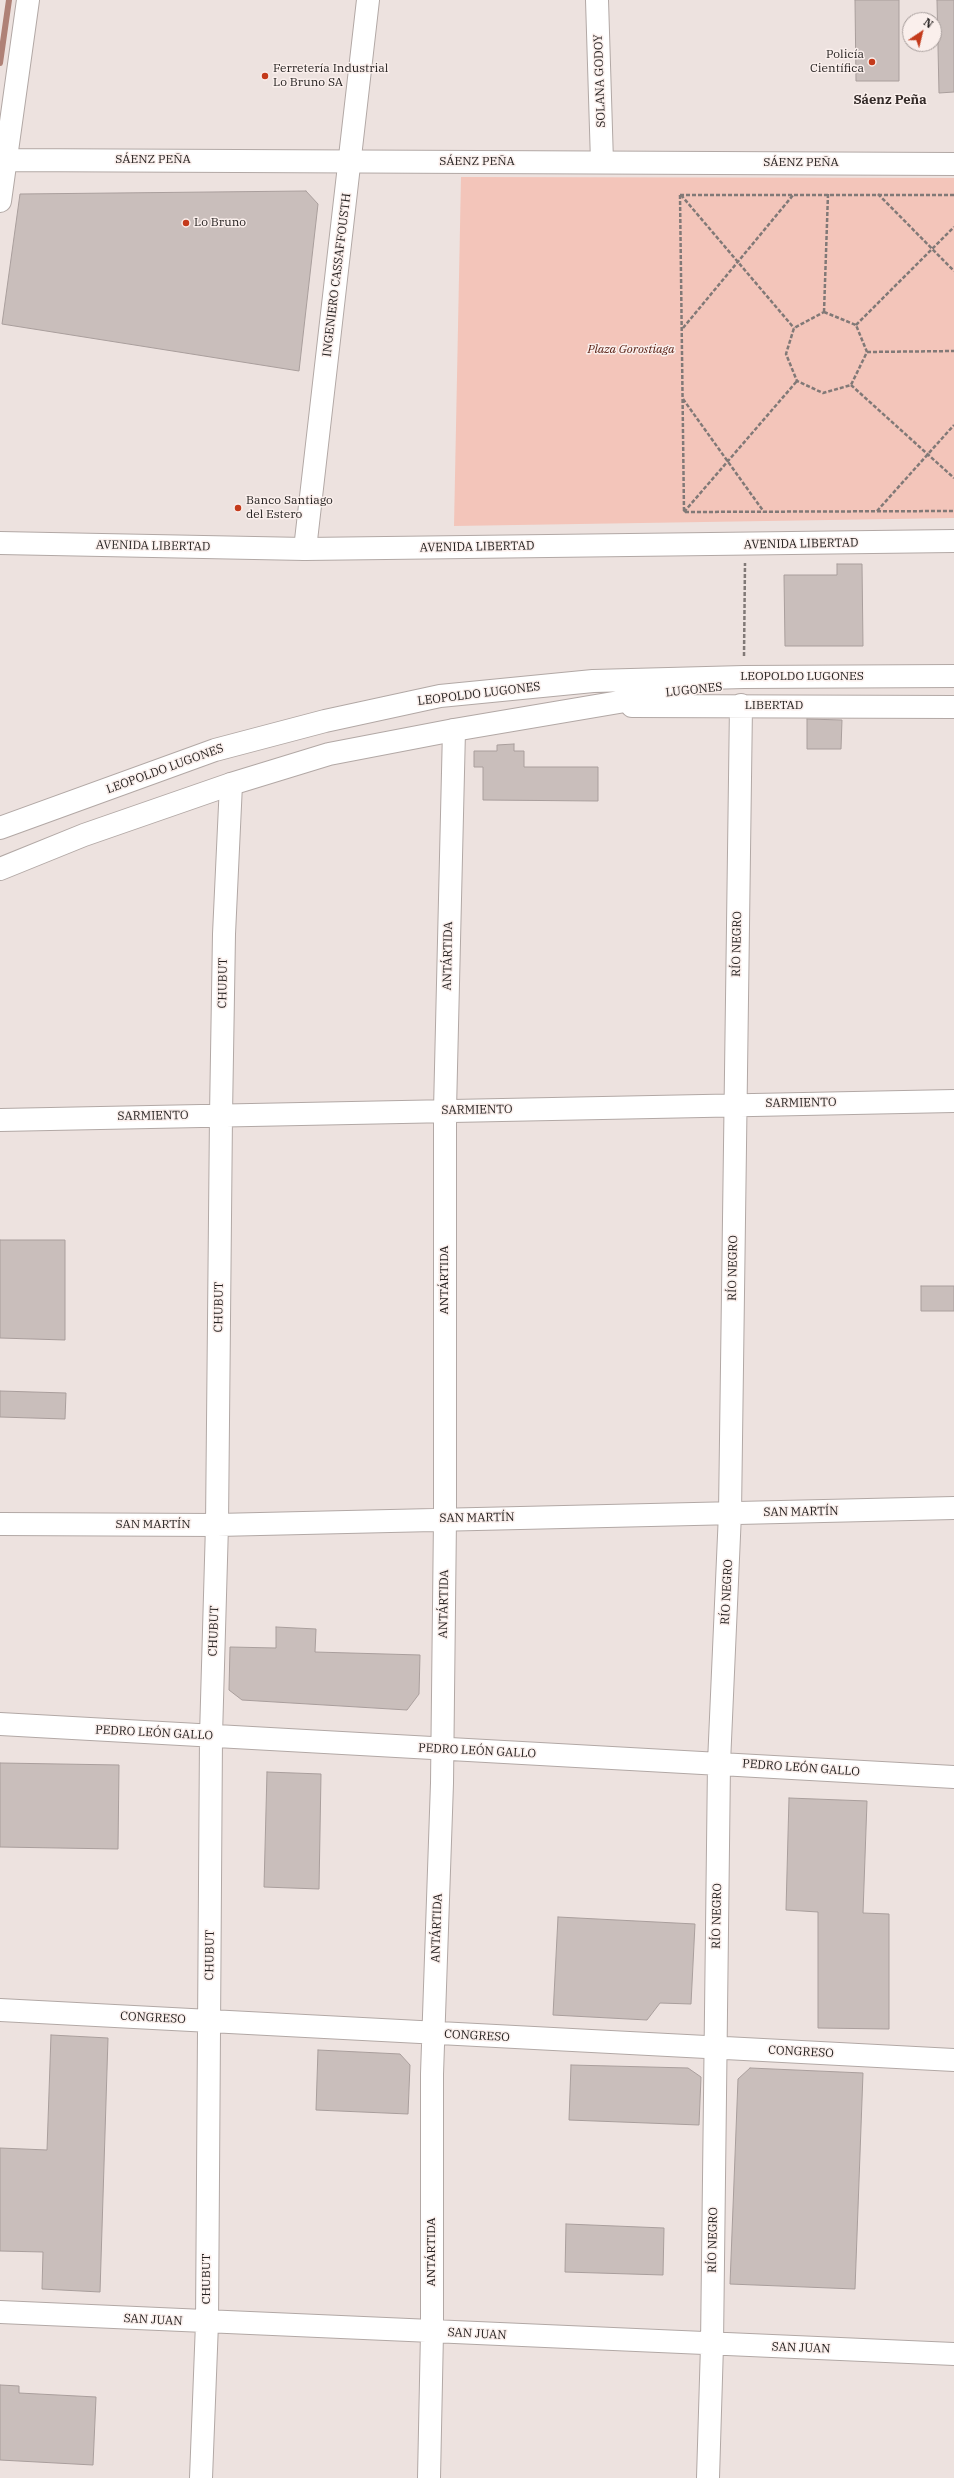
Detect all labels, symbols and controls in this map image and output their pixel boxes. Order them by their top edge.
north arrow [902,12,942,52]
text: N [921,15,936,31]
street label: SOLANA GODOY [591,34,609,128]
place label: Policía Científica [810,48,864,76]
marker: Policía Científica [867,57,877,67]
place label: Ferretería Industrial Lo Bruno SA [273,62,388,90]
marker: Ferretería Industrial Lo Bruno SA [260,71,270,81]
district label: Sáenz Peña [853,92,927,108]
street label: SÁENZ PEÑA [115,153,191,167]
street label: SÁENZ PEÑA [439,155,515,169]
street label: SÁENZ PEÑA [763,156,839,170]
street label: INGENIERO CASSAFFOUSTH [320,192,354,358]
place label: Lo Bruno [194,216,246,230]
marker: Lo Bruno [181,218,191,228]
park label: Plaza Gorostiaga [587,343,675,357]
place label: Banco Santiago del Estero [246,494,333,522]
marker: Banco Santiago del Estero [233,503,243,513]
street label: AVENIDA LIBERTAD [744,536,858,552]
street label: AVENIDA LIBERTAD [96,538,210,554]
street label: AVENIDA LIBERTAD [420,539,534,555]
street label: LEOPOLDO LUGONES [740,670,864,684]
street label: LEOPOLDO LUGONES [417,679,541,709]
street label: LUGONES [665,680,723,700]
street label: LIBERTAD [745,699,803,713]
street label: LEOPOLDO LUGONES [104,741,226,797]
street label: RÍO NEGRO [729,911,745,977]
street label: ANTÁRTIDA [440,921,456,991]
street label: CHUBUT [215,958,231,1008]
street label: SARMIENTO [765,1095,837,1111]
street label: SARMIENTO [441,1102,513,1118]
street label: SARMIENTO [117,1108,189,1124]
street label: RÍO NEGRO [725,1235,741,1301]
street label: ANTÁRTIDA [438,1245,452,1315]
street label: CHUBUT [211,1282,227,1332]
street label: SAN MARTÍN [763,1504,839,1520]
street label: SAN MARTÍN [439,1510,515,1526]
street label: SAN MARTÍN [115,1518,191,1532]
street label: RÍO NEGRO [718,1559,736,1625]
street label: ANTÁRTIDA [436,1569,452,1639]
street label: CHUBUT [206,1605,222,1657]
street label: PEDRO LEÓN GALLO [95,1723,213,1743]
street label: PEDRO LEÓN GALLO [418,1741,536,1761]
street label: PEDRO LEÓN GALLO [742,1757,860,1779]
street label: RÍO NEGRO [709,1883,725,1949]
street label: ANTÁRTIDA [429,1893,445,1963]
street label: CHUBUT [202,1930,218,1980]
street label: CONGRESO [120,2009,186,2027]
street label: CONGRESO [444,2027,510,2045]
street label: CONGRESO [768,2043,834,2061]
street label: RÍO NEGRO [705,2207,721,2273]
street label: ANTÁRTIDA [425,2217,439,2287]
street label: CHUBUT [200,2254,214,2304]
street label: SAN JUAN [123,2311,183,2329]
street label: SAN JUAN [447,2325,507,2343]
street label: SAN JUAN [771,2340,831,2356]

